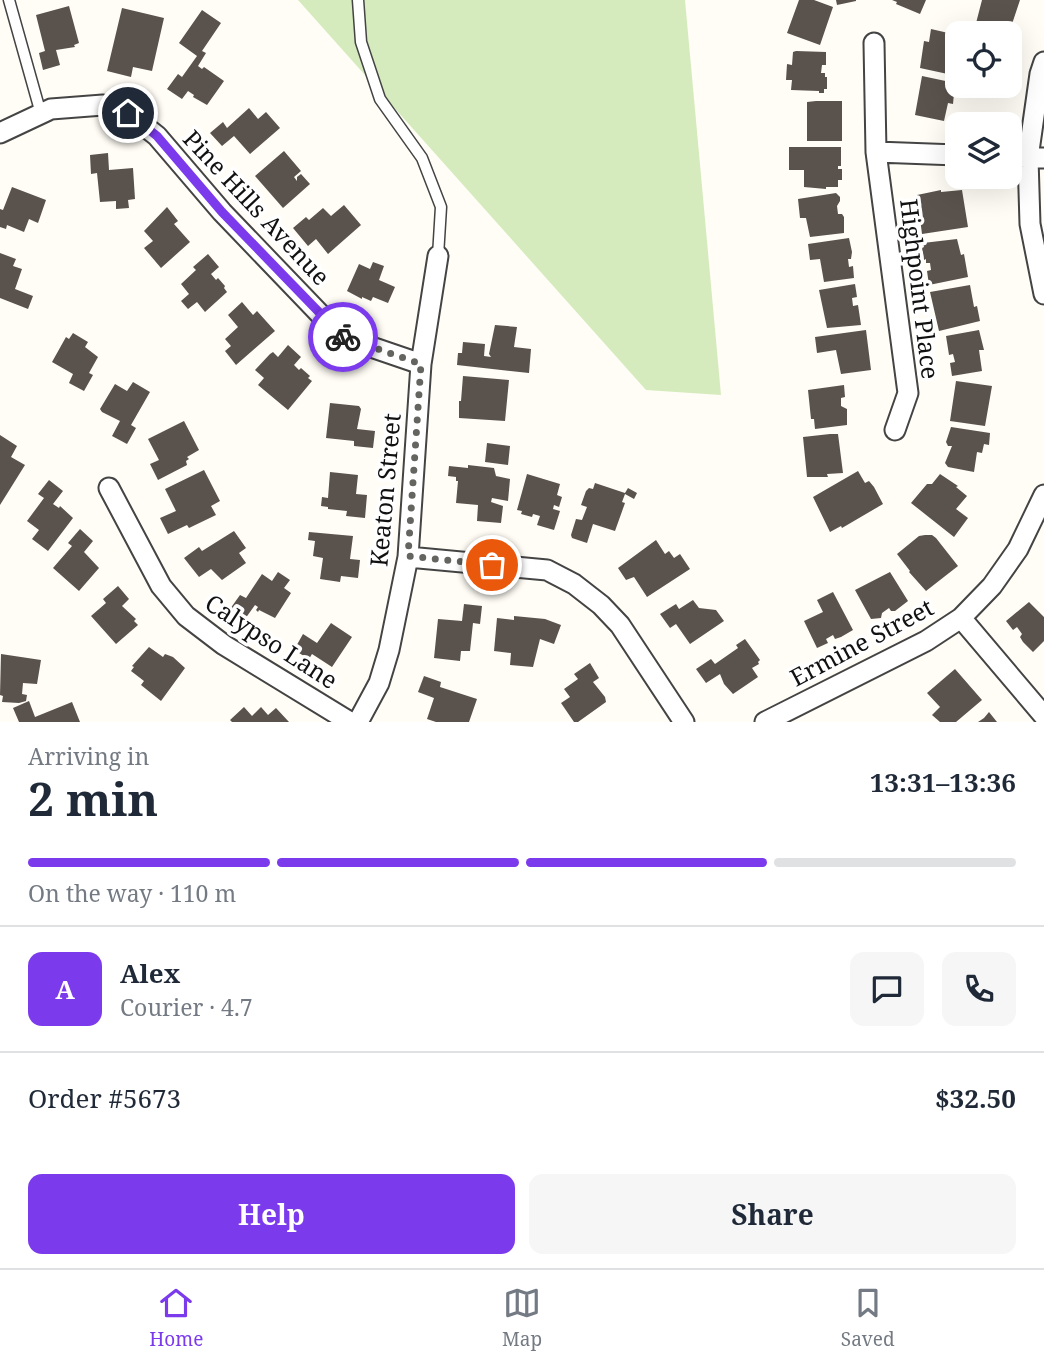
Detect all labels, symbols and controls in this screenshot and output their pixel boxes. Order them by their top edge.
map controls [945,21,1022,189]
button: locate [945,21,1022,98]
pin [98,83,158,143]
icon: home [109,94,147,132]
button: layers [945,112,1022,189]
street label: Pine Hills Avenue [176,122,338,292]
street label: Highpoint Place [893,197,948,381]
courier [308,302,378,372]
icon: bike [324,318,362,356]
street label: Keaton Street [361,412,408,568]
pin [462,535,522,595]
icon: bag [473,546,511,584]
street label: Calypso Lane [199,586,344,696]
street label: Ermine Street [784,590,939,693]
text: Arriving in [28,740,149,772]
text: 13:31–13:36 [870,764,1016,800]
text: 2 min [28,767,158,829]
text: On the way · 110 m [28,877,236,909]
button: chat [850,952,924,1026]
button: phone [942,952,1016,1026]
text: Alex [120,955,180,991]
text: A [55,971,75,1007]
text: Courier · 4.7 [120,991,253,1023]
text: Order #5673 [28,1080,181,1116]
text: $32.50 [935,1080,1016,1116]
button: Help [28,1174,515,1254]
button: Share [529,1174,1016,1254]
tab: Home [149,1284,203,1352]
tab: Map [502,1284,542,1352]
tab: Saved [841,1284,895,1352]

